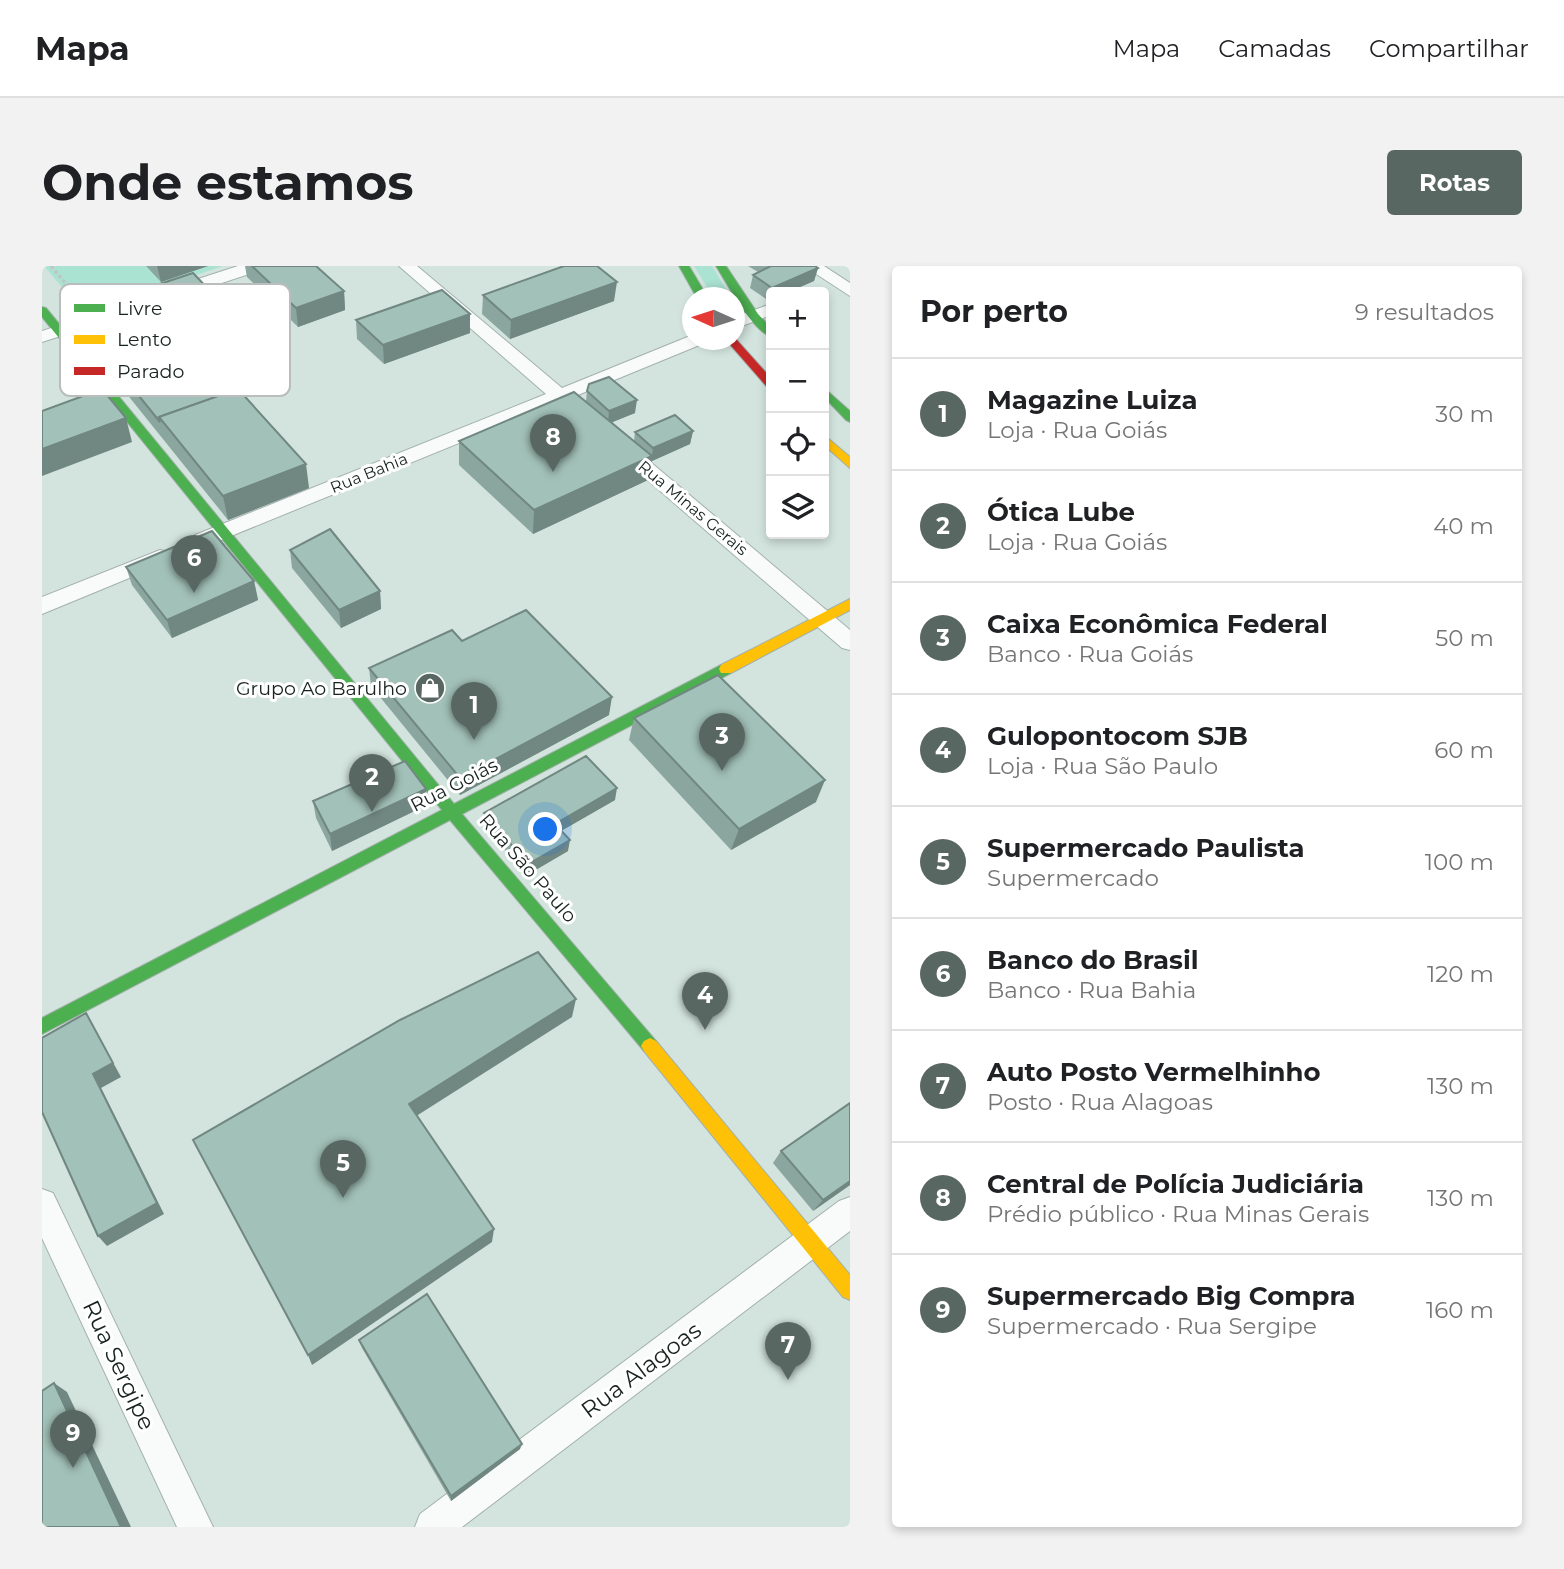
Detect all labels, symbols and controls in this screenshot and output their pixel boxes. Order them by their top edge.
text: Mapa [35,28,130,68]
text: Mapa [1113,34,1180,63]
text: Camadas [1218,34,1331,63]
text: Compartilhar [1369,34,1529,63]
button: Rotas [1387,150,1522,215]
text: Onde estamos [42,153,413,212]
legend [60,284,290,396]
north arrow [682,287,745,350]
map controls [766,287,829,539]
button: + [766,287,829,350]
text: Por perto [920,293,1068,330]
text: Livre [117,297,162,320]
text: 9 resultados [1355,298,1494,326]
text: Lento [117,328,172,351]
button: − [766,350,829,413]
text: Parado [117,360,185,383]
text: Magazine Luiza [987,384,1197,416]
text: 1 [938,400,948,428]
text: 30 m [1435,400,1494,428]
button: locate [766,413,829,476]
pin: 8 [530,414,576,472]
text: Loja · Rua Goiás [987,416,1167,444]
street label: Rua Bahia [327,449,411,497]
street label: Rua Minas Gerais [634,457,752,559]
button: layers [766,476,829,539]
text: Ótica Lube [987,496,1135,528]
text: 2 [936,512,950,540]
text: 40 m [1433,512,1494,540]
text: Loja · Rua Goiás [987,528,1167,556]
pin: 6 [171,535,217,593]
text: Caixa Econômica Federal [987,608,1328,640]
text: 3 [936,624,950,652]
text: 50 m [1435,624,1494,652]
text: Banco · Rua Goiás [987,640,1193,668]
shop icon: Grupo Ao Barulho [413,671,447,705]
place label: Grupo Ao Barulho [236,677,407,700]
pin: 1 [451,682,497,740]
pin: 3 [699,713,745,771]
text: Gulopontocom SJB [987,720,1248,752]
text: 4 [935,736,951,764]
text: 60 m [1434,736,1494,764]
text: Loja · Rua São Paulo [987,752,1218,780]
street label: Rua Goiás [407,753,501,817]
pin: 2 [349,754,395,812]
street label: Rua São Paulo [474,809,582,927]
your location [528,812,562,846]
text: Supermercado Paulista [987,832,1304,864]
text: 5 [936,848,950,876]
text: 100 m [1425,848,1494,876]
text: Supermercado [987,864,1159,892]
text: Banco do Brasil [987,944,1199,976]
text: 6 [936,960,950,988]
text: 120 m [1427,960,1494,988]
pin: 4 [682,972,728,1030]
text: Banco · Rua Bahia [987,976,1196,1004]
text: Auto Posto Vermelhinho [987,1056,1321,1088]
text: 7 [936,1072,950,1100]
text: 130 m [1427,1072,1494,1100]
text: Posto · Rua Alagoas [987,1088,1213,1116]
pin: 5 [320,1140,366,1198]
text: Central de Polícia Judiciária [987,1168,1364,1200]
text: 8 [935,1184,951,1212]
text: 130 m [1427,1184,1494,1212]
text: Prédio público · Rua Minas Gerais [987,1200,1369,1228]
text: Supermercado Big Compra [987,1280,1356,1312]
street label: Rua Sergipe [77,1296,161,1434]
text: 9 [936,1296,950,1324]
text: 160 m [1426,1296,1494,1324]
text: Supermercado · Rua Sergipe [987,1312,1317,1340]
street label: Rua Alagoas [576,1316,706,1424]
pin: 7 [765,1322,811,1380]
pin: 9 [50,1410,96,1468]

